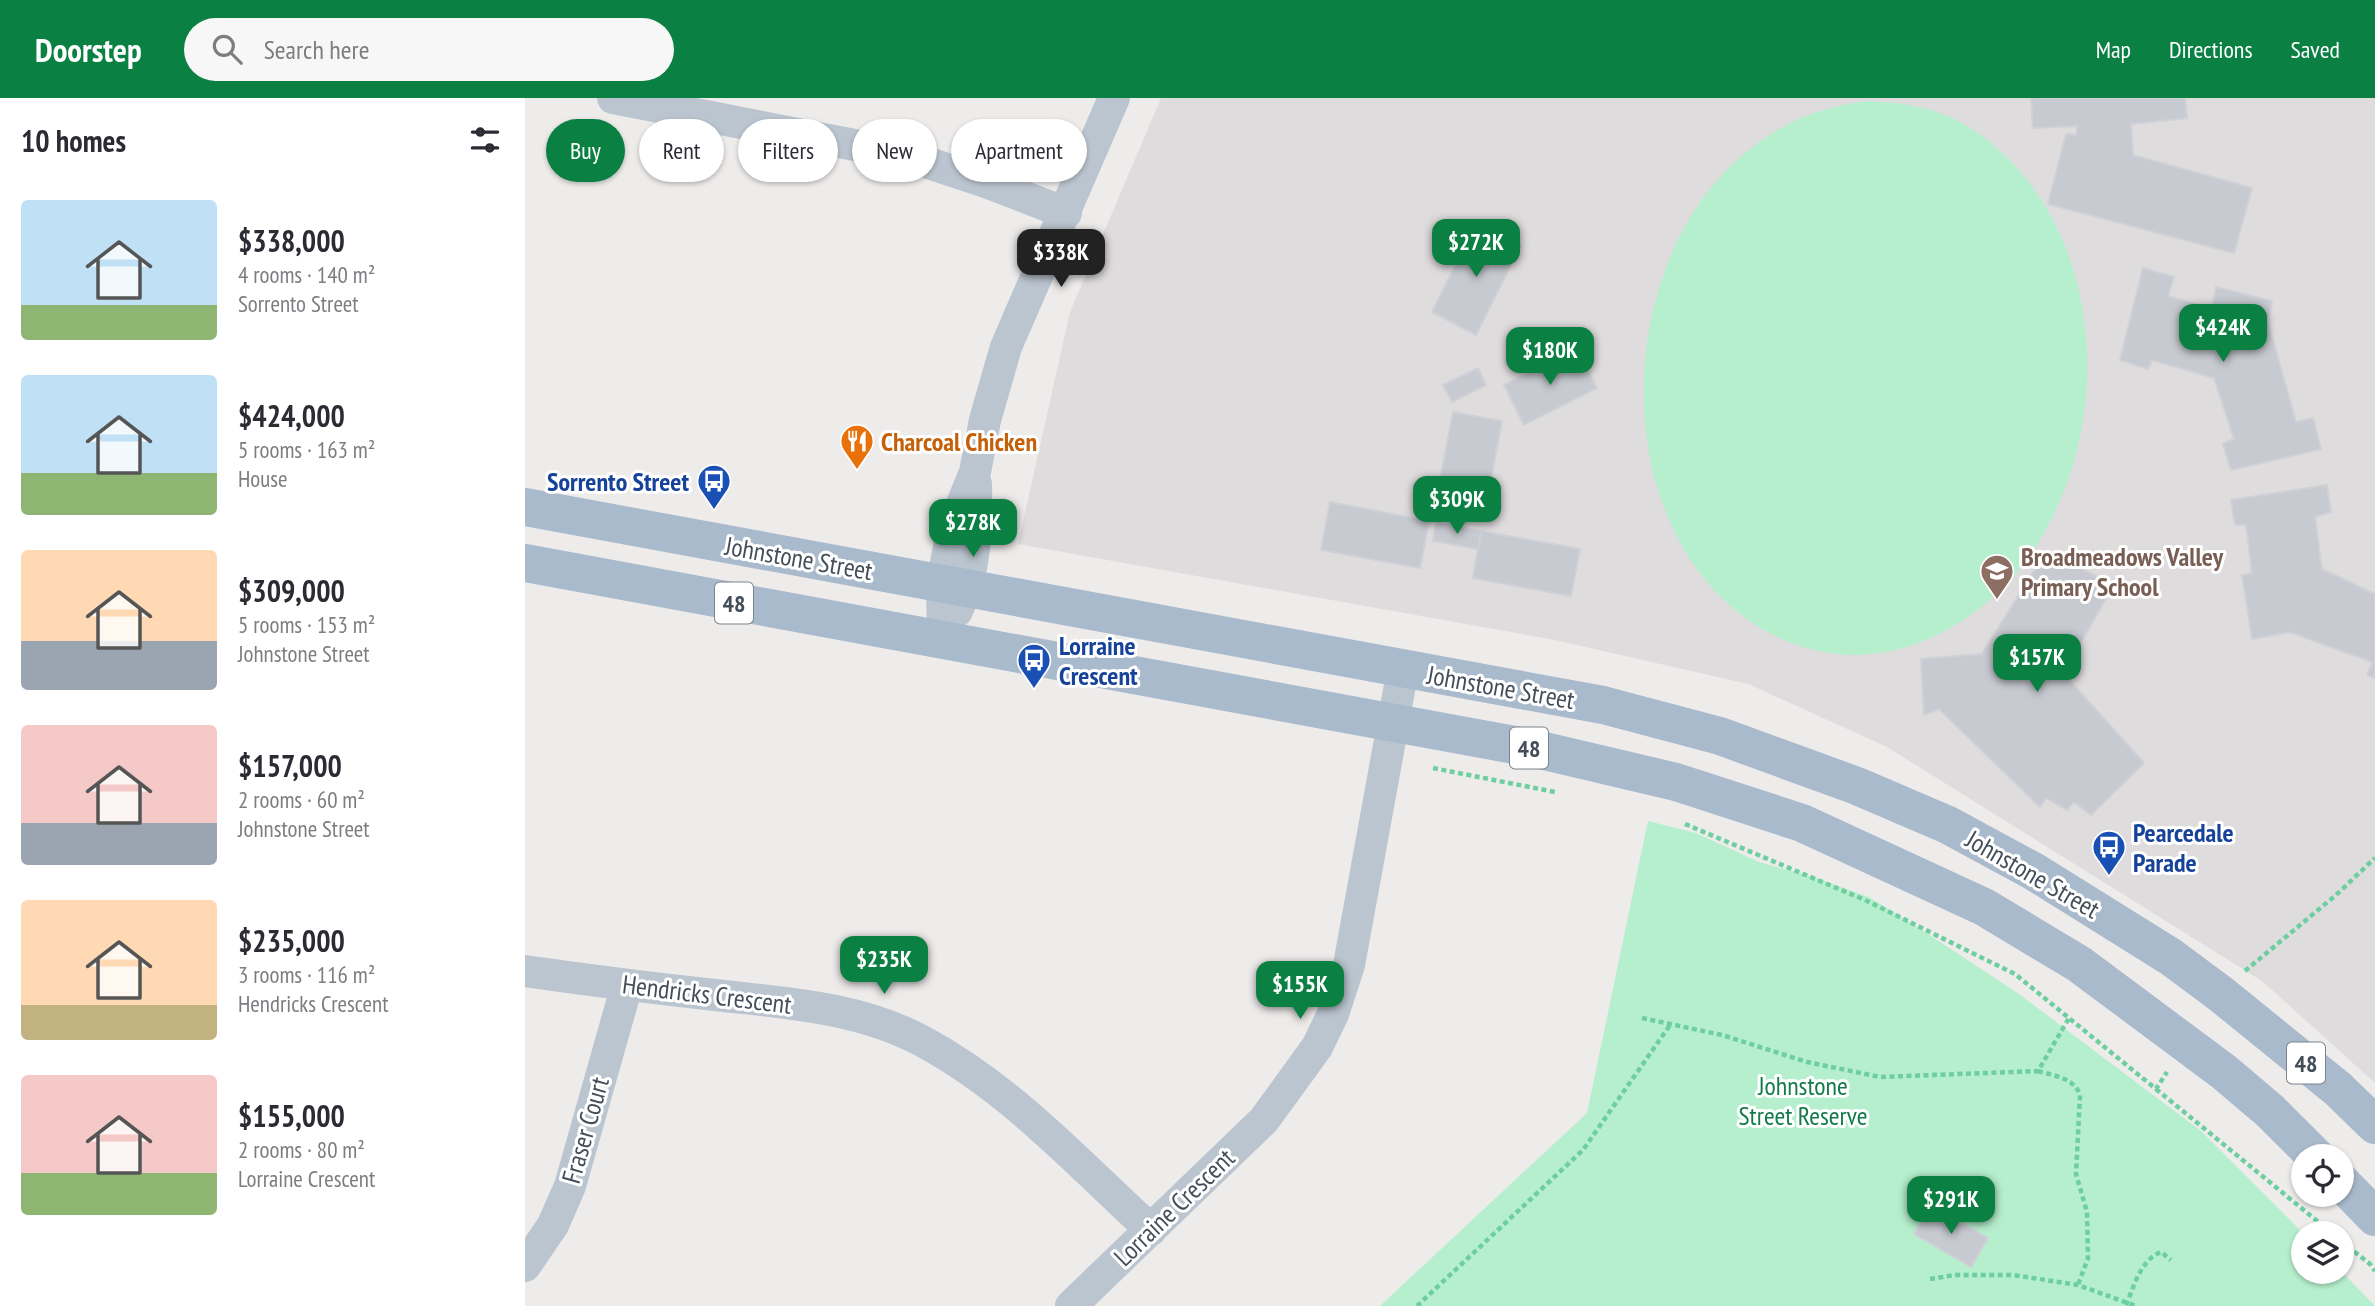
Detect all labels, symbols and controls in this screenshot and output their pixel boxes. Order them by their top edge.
search box [184,18,674,81]
text: Doorstep [35,28,142,71]
icon: search [208,30,246,68]
text: Search here [264,33,369,66]
text: Map [2096,34,2131,65]
text: Directions [2169,34,2253,65]
text: Saved [2291,34,2340,65]
chip: Buy [546,119,625,182]
chip: Rent [639,119,724,182]
chip: Filters [738,119,838,182]
chip: New [852,119,937,182]
chip: Apartment [951,119,1087,182]
text: 10 homes [21,121,126,160]
icon: filters [466,121,504,159]
pin: $272K [1427,220,1525,279]
text: $338,000 [238,221,345,260]
text: $272K [1448,227,1504,256]
icon: home [77,228,161,312]
pin: $338K [1012,230,1110,289]
text: $338K [1033,237,1089,266]
text: 4 rooms · 140 m² [238,260,375,289]
text: Sorrento Street [238,289,359,318]
pin: $424K [2174,304,2272,364]
text: $424K [2195,312,2251,341]
pin: $180K [1501,328,1599,387]
text: $180K [1522,335,1578,364]
text: $424,000 [238,396,345,435]
icon: home [77,403,161,487]
restaurant icon: Charcoal Chicken [838,422,876,471]
place label: Charcoal Chicken [881,425,1037,458]
text: 5 rooms · 163 m² [238,435,375,464]
bus stop icon: Sorrento Street [695,462,733,511]
text: House [238,464,288,493]
place label: Sorrento Street [547,465,689,498]
pin: $309K [1408,476,1506,536]
text: $309K [1429,484,1485,513]
pin: $278K [924,500,1022,559]
text: $278K [945,507,1001,536]
street label: Johnstone Street [722,529,875,587]
place label: Broadmeadows Valley Primary School [2021,540,2224,603]
school or university icon: Broadmeadows Valley Primary School [1978,552,2016,601]
text: $309,000 [238,571,345,610]
icon: home [77,578,161,662]
road number: 48 [715,582,753,624]
text: 5 rooms · 153 m² [238,610,375,639]
place label: Lorraine Crescent [1059,629,1138,692]
pin: $157K [1988,634,2086,694]
text: Johnstone Street [238,639,370,668]
bus stop icon: Lorraine Crescent [1015,641,1053,690]
text: $157K [2009,642,2065,671]
street label: Johnstone Street [1424,658,1577,716]
road number: 48 [1510,728,1548,768]
text: $157,000 [238,746,342,785]
icon: home [77,753,161,837]
text: 2 rooms · 60 m² [238,785,365,814]
text: Johnstone Street [238,814,370,843]
place label: Pearcedale Parade [2133,816,2234,879]
street label: Johnstone Street [1959,822,2106,925]
bus stop icon: Pearcedale Parade [2090,828,2128,877]
text: $235,000 [238,921,345,960]
icon: home [77,928,161,1012]
pin: $235K [835,936,933,996]
text: $235K [856,944,912,973]
text: 3 rooms · 116 m² [238,960,375,989]
pin: $155K [1251,962,1349,1021]
street label: Hendricks Crescent [621,967,793,1021]
text: $155K [1272,969,1328,998]
text: Hendricks Crescent [238,989,388,1018]
road number: 48 [2287,1043,2325,1084]
park label: Johnstone Street Reserve [1738,1069,1868,1132]
street label: Fraser Court [554,1073,616,1187]
text: $155,000 [238,1096,345,1135]
icon: home [77,1103,161,1187]
text: 2 rooms · 80 m² [238,1135,365,1164]
street label: Lorraine Crescent [1107,1141,1241,1273]
map controls [2291,1144,2354,1284]
button: locate [2291,1144,2354,1207]
text: Lorraine Crescent [238,1164,375,1193]
pin: $291K [1902,1176,2000,1236]
text: $291K [1923,1184,1979,1213]
button: layers [2291,1221,2354,1284]

